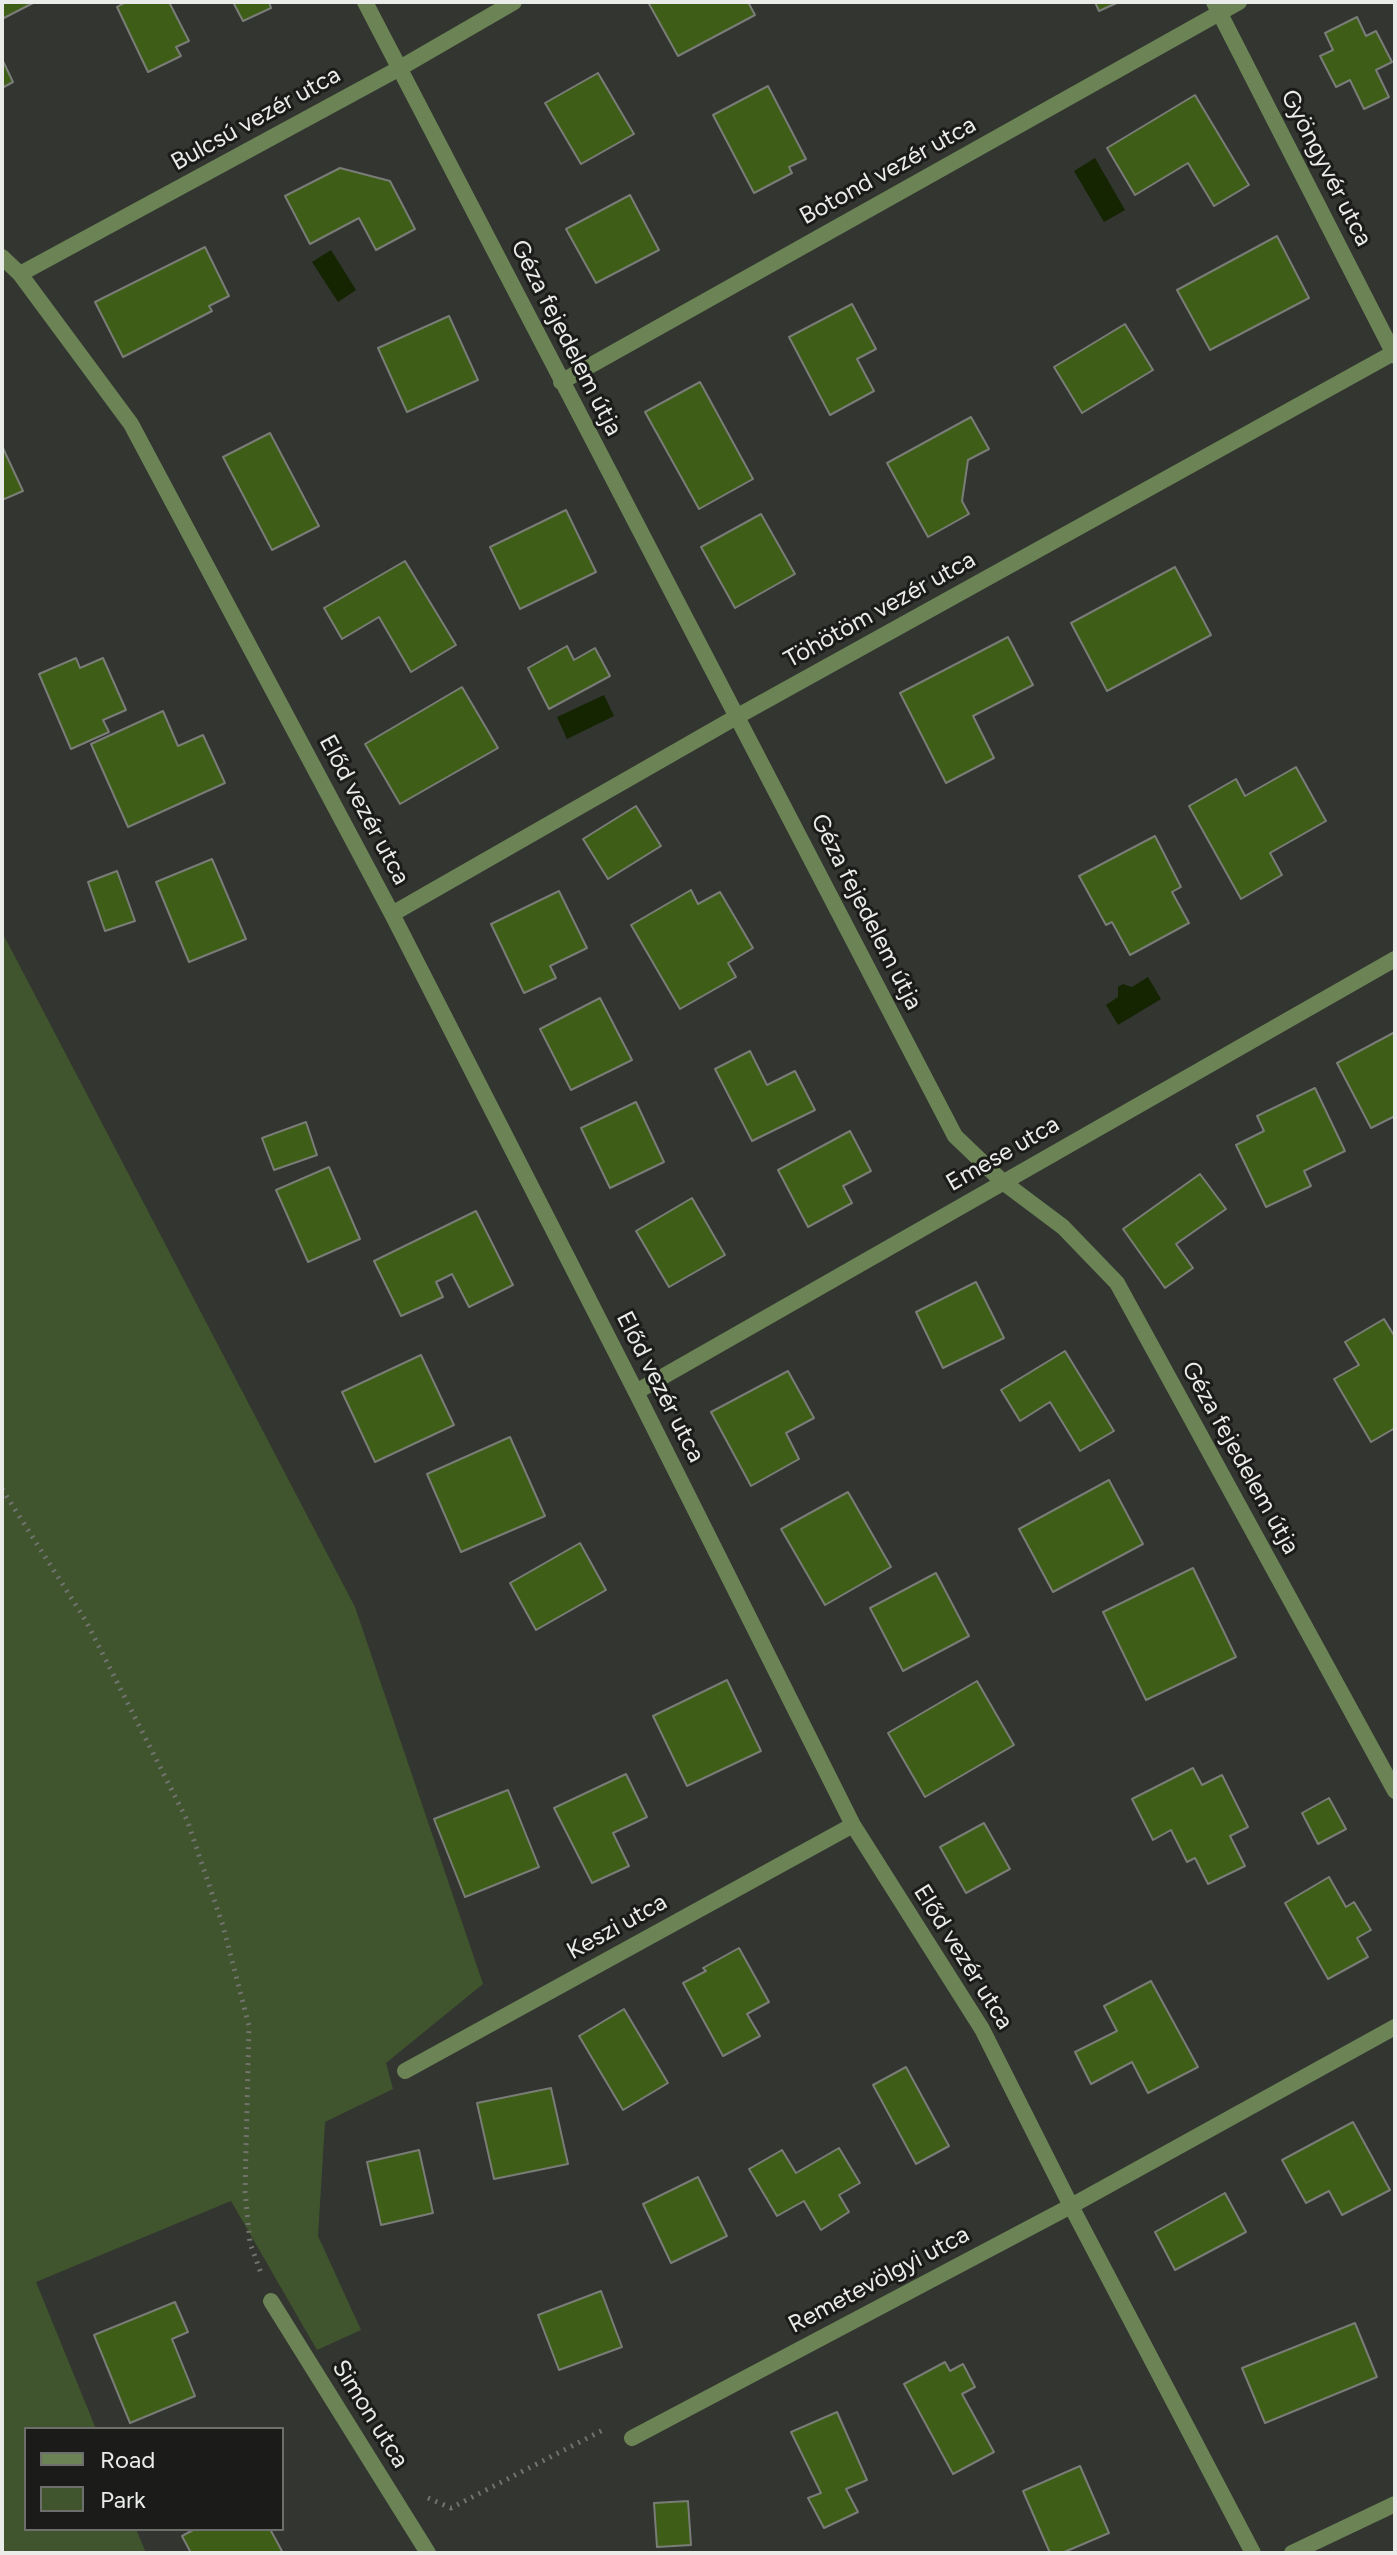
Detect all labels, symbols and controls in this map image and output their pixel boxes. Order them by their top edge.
street label: Bulcsú vezér utca [166,61,346,177]
street label: Gyöngyvér utca [1274,85,1378,251]
street label: Botond vezér utca [795,111,981,231]
street label: Géza fejedelem útja [504,235,628,441]
street label: Töhötöm vezér utca [779,545,981,675]
street label: Előd vezér utca [312,730,416,890]
street label: Géza fejedelem útja [804,809,928,1015]
street label: Emese utca [941,1110,1065,1198]
street label: Előd vezér utca [610,1307,710,1467]
street label: Géza fejedelem útja [1175,1357,1305,1559]
street label: Előd vezér utca [907,1879,1019,2035]
street label: Keszi utca [562,1888,672,1966]
street label: Remetevölgyi utca [784,2220,974,2340]
street label: Simon utca [326,2355,414,2473]
legend [24,2427,284,2531]
text: Road [100,2445,155,2474]
text: Park [100,2485,146,2514]

